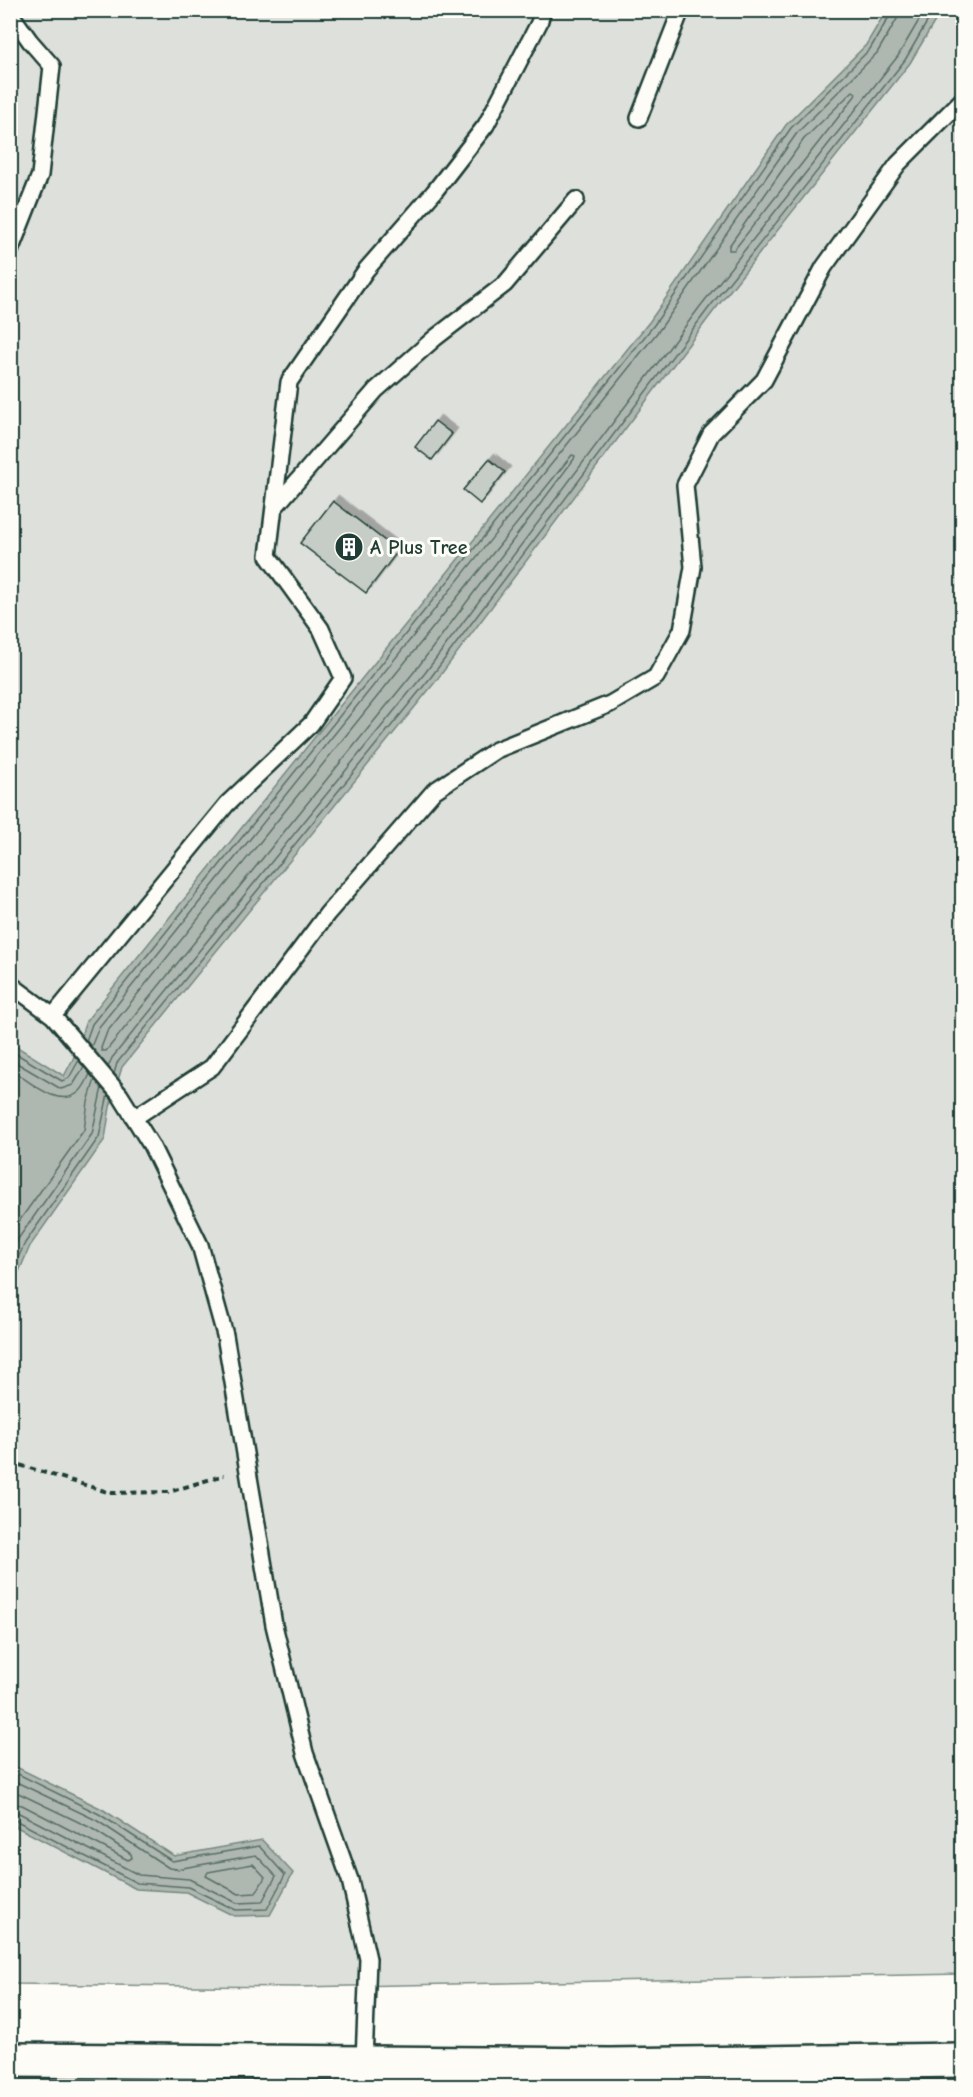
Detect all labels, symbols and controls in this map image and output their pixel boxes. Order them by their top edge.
building icon: A Plus Tree [333,531,365,563]
place label: A Plus Tree [370,536,468,559]

